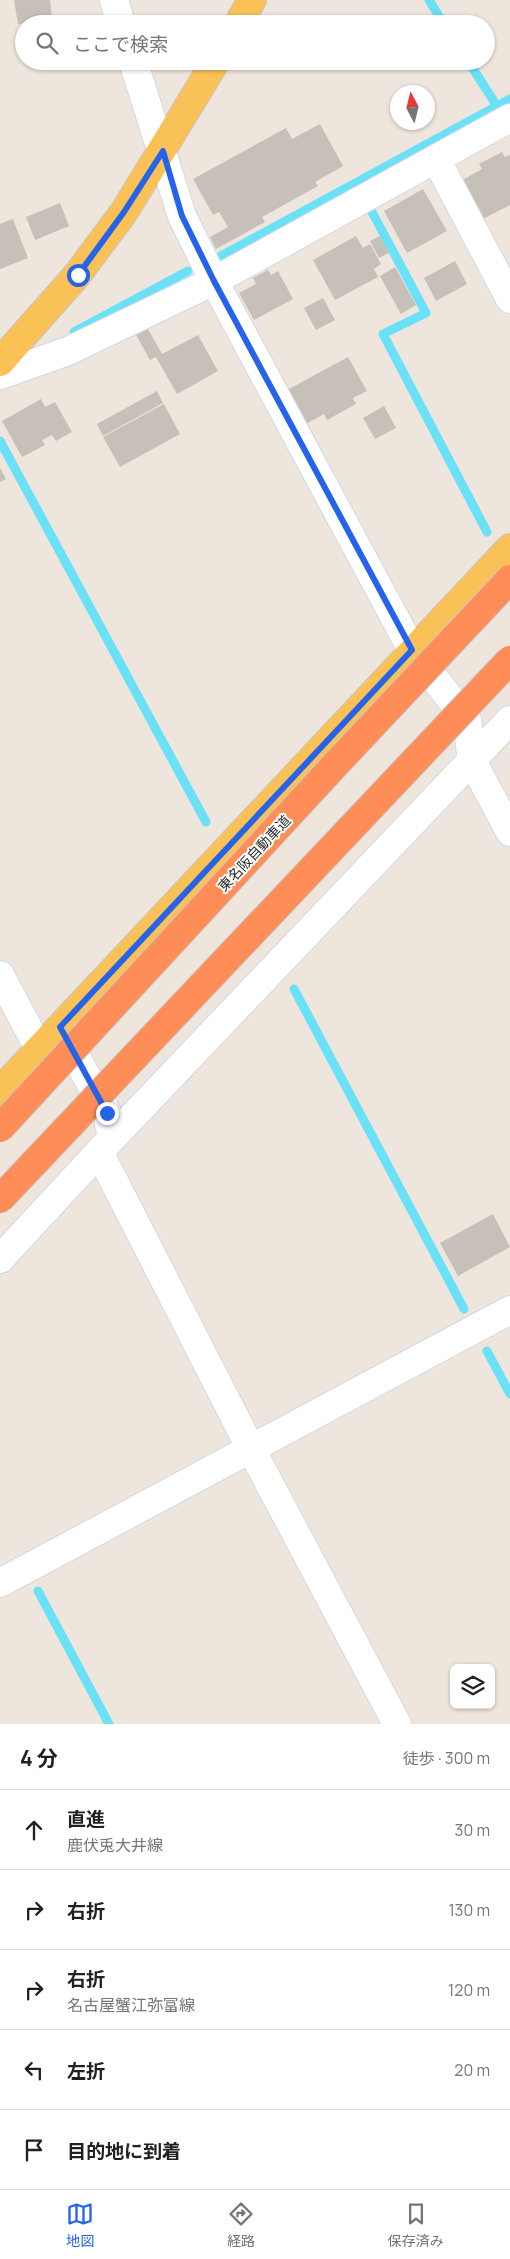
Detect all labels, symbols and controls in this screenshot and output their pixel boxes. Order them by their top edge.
search box [15,15,495,70]
icon: search [33,29,61,57]
text: ここで検索 [73,31,168,57]
north arrow [390,85,435,130]
route start [67,264,90,287]
street label: 東名阪自動車道 [214,811,294,895]
route end [96,1102,119,1125]
map controls [450,1664,495,1709]
button: layers [450,1664,495,1709]
text: 4 分 [20,1744,58,1772]
text: 徒歩 · 300 m [403,1747,490,1769]
text: 直進 [67,1806,105,1832]
icon: ahead [20,1816,48,1844]
text: 30 m [455,1819,490,1841]
text: 鹿伏兎大井線 [67,1834,163,1856]
icon: right [20,1896,48,1924]
text: 右折 [67,1898,105,1924]
text: 130 m [448,1899,490,1921]
text: 右折 [67,1966,105,1992]
icon: right [20,1976,48,2004]
text: 120 m [448,1979,490,2001]
text: 名古屋蟹江弥富線 [67,1994,195,2016]
icon: left [20,2056,48,2084]
text: 左折 [67,2058,105,2084]
text: 20 m [454,2059,490,2081]
icon: arrive [20,2136,48,2164]
text: 目的地に到着 [67,2138,181,2164]
tab: 地図 [66,2200,94,2250]
tab: 経路 [227,2200,255,2250]
tab: 保存済み [388,2200,444,2250]

